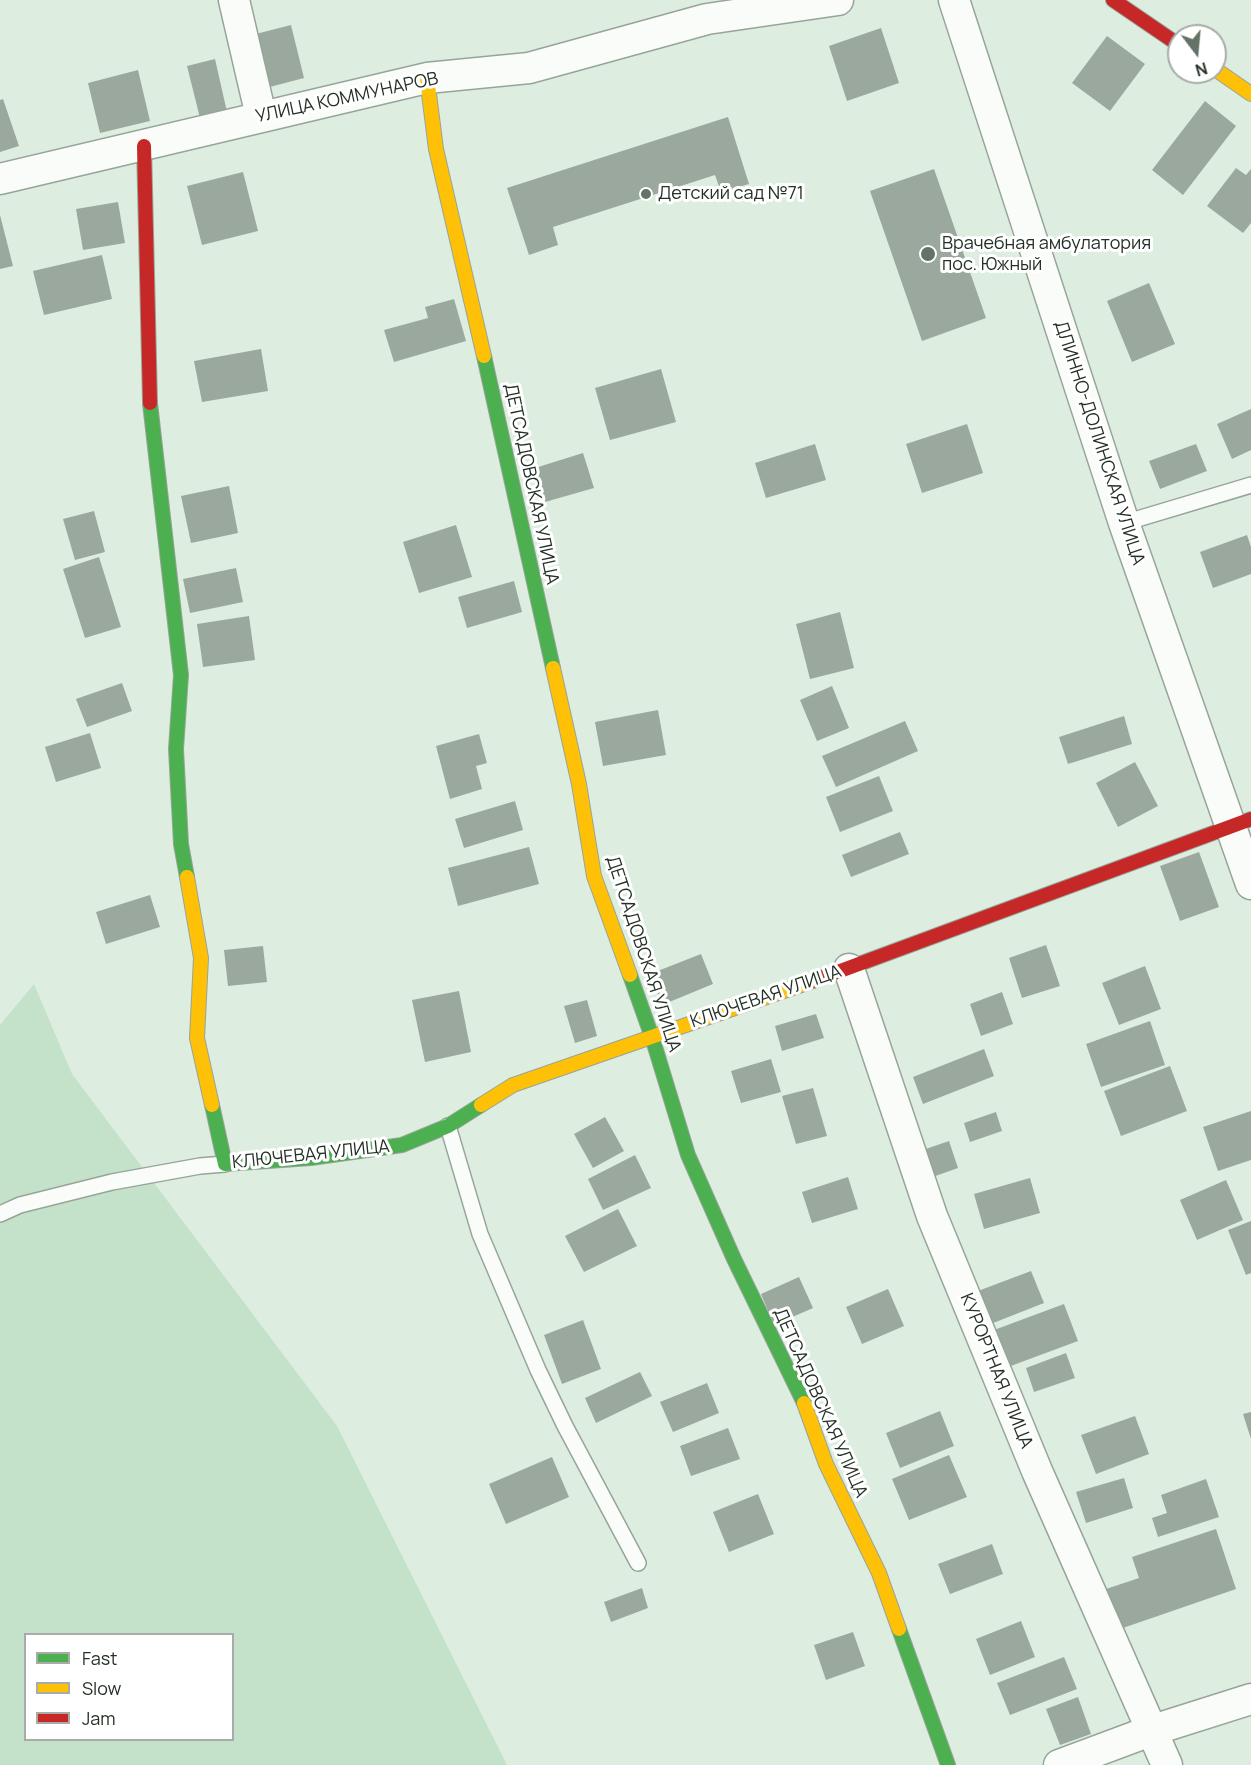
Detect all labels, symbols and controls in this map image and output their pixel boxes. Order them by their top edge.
north arrow [1167,24,1227,84]
text: N [1193,57,1210,82]
street label: УЛИЦА КОММУНАРОВ [254,68,440,128]
place label: Детский сад №71 [658,183,804,205]
marker: Детский сад №71 [639,187,653,201]
place label: Врачебная амбулатория пос. Южный [942,233,1151,276]
marker: Врачебная амбулатория пос. Южный [919,245,937,263]
street label: ДЛИННО-ДОЛИНСКАЯ УЛИЦА [1049,318,1149,568]
street label: ДЕТСАДОВСКАЯ УЛИЦА [499,381,563,587]
street label: ДЕТСАДОВСКАЯ УЛИЦА [601,853,685,1055]
street label: КЛЮЧЕВАЯ УЛИЦА [688,961,844,1033]
street label: КЛЮЧЕВАЯ УЛИЦА [231,1136,391,1174]
street label: КУРОРТНАЯ УЛИЦА [955,1290,1037,1452]
street label: ДЕТСАДОВСКАЯ УЛИЦА [768,1305,872,1501]
legend [24,1633,234,1741]
text: Fast [82,1646,117,1670]
text: Slow [82,1676,121,1700]
text: Jam [82,1706,116,1730]

